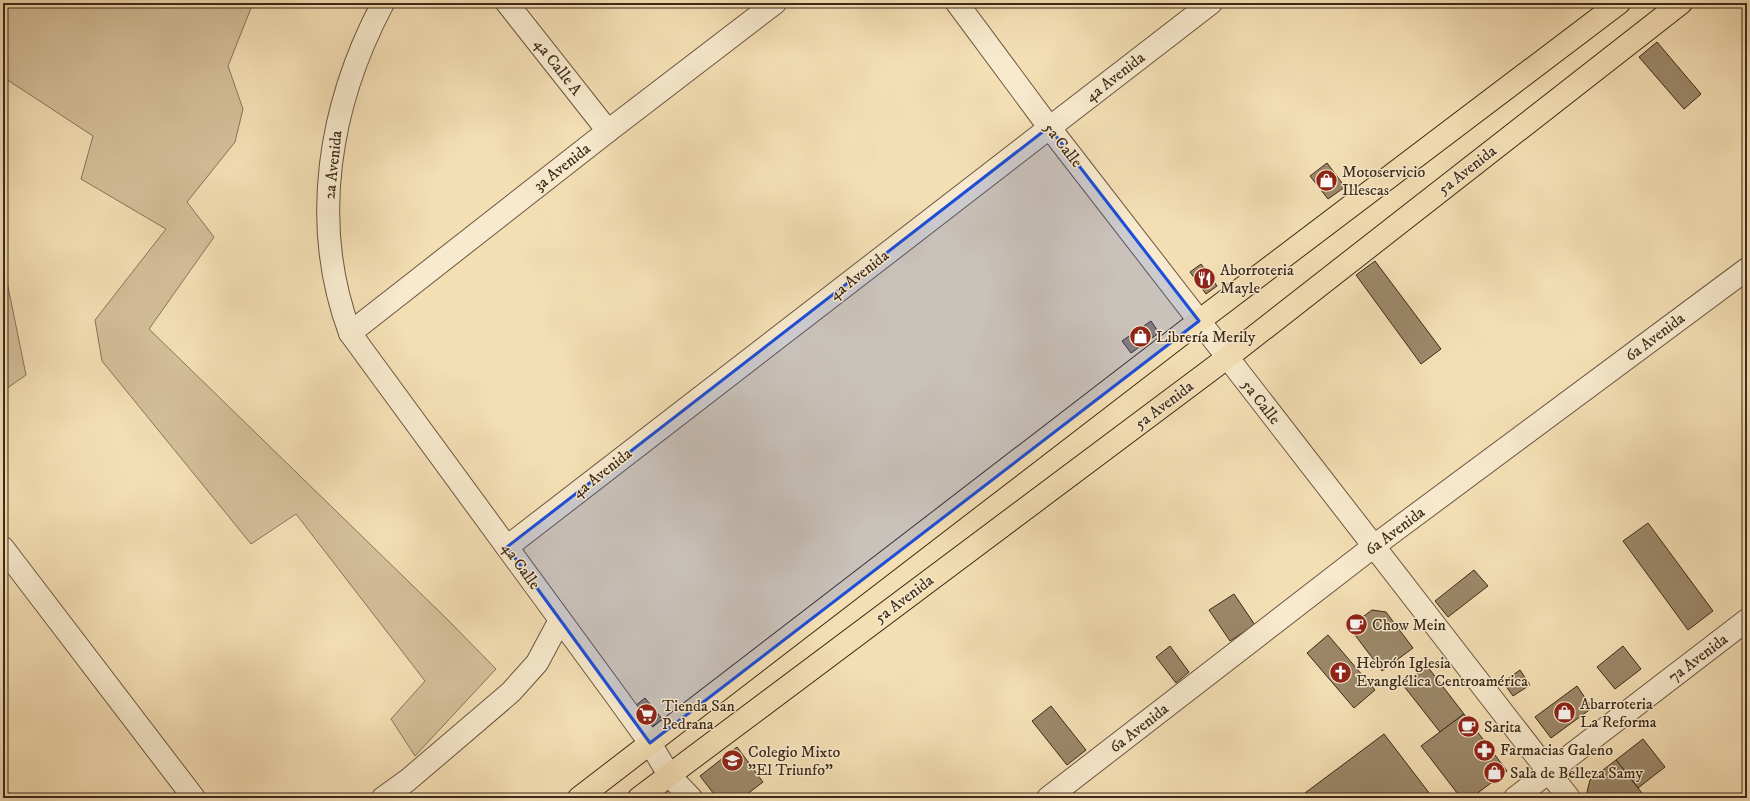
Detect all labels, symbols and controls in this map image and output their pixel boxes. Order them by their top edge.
street label: 4a Calle A [530,35,587,100]
street label: 4a Avenida [1081,47,1149,106]
street label: 5a Calle [1039,118,1087,172]
street label: 2a Avenida [319,130,347,200]
street label: 3a Avenida [529,138,595,195]
street label: 5a Avenida [1434,141,1500,199]
place label: Motoservicio Illescas [1342,162,1425,200]
shop icon: Motoservicio Illescas [1314,168,1340,194]
street label: 4a Avenida [825,245,893,304]
place label: Aborroteria Mayle [1220,260,1294,298]
restaurant icon: Aborroteria Mayle [1191,266,1217,292]
street label: 6a Avenida [1621,308,1689,366]
shop icon: Librería Merily [1128,324,1154,350]
place label: Librería Merily [1156,327,1256,347]
street label: 5a Calle [1237,375,1285,429]
street label: 5a Avenida [1130,376,1198,434]
street label: 4a Avenida [568,443,636,502]
street label: 6a Avenida [1361,502,1429,560]
street label: 4a Calle [497,539,545,594]
street label: 5a Avenida [870,570,938,628]
cafe icon: Chow Mein [1343,612,1369,638]
place label: Chow Mein [1372,615,1447,635]
street label: 7a Avenida [1664,629,1732,687]
place label: Hebrón Iglesia Evanglélica Centroamérica [1356,653,1528,691]
church icon: Hebrón Iglesia Evanglélica Centroamérica [1328,659,1354,685]
place label: Abarroteria La Reforma [1580,694,1657,732]
place label: Tienda San Pedrana [662,696,736,734]
street label: 6a Avenida [1106,699,1173,757]
shop icon: Abarroteria La Reforma [1551,700,1577,726]
supermarket icon: Tienda San Pedrana [633,702,659,728]
cafe icon: Sarita [1456,714,1482,740]
place label: Sarita [1484,717,1521,737]
pharmacy icon: Farmacias Galeno [1471,737,1497,763]
place label: Farmacias Galeno [1500,740,1613,760]
place label: Colegio Mixto "El Triunfo" [748,742,841,780]
school or university icon: Colegio Mixto "El Triunfo" [720,748,746,774]
shop icon: Sala de Belleza Samy [1482,760,1508,786]
place label: Sala de Belleza Samy [1510,763,1643,783]

